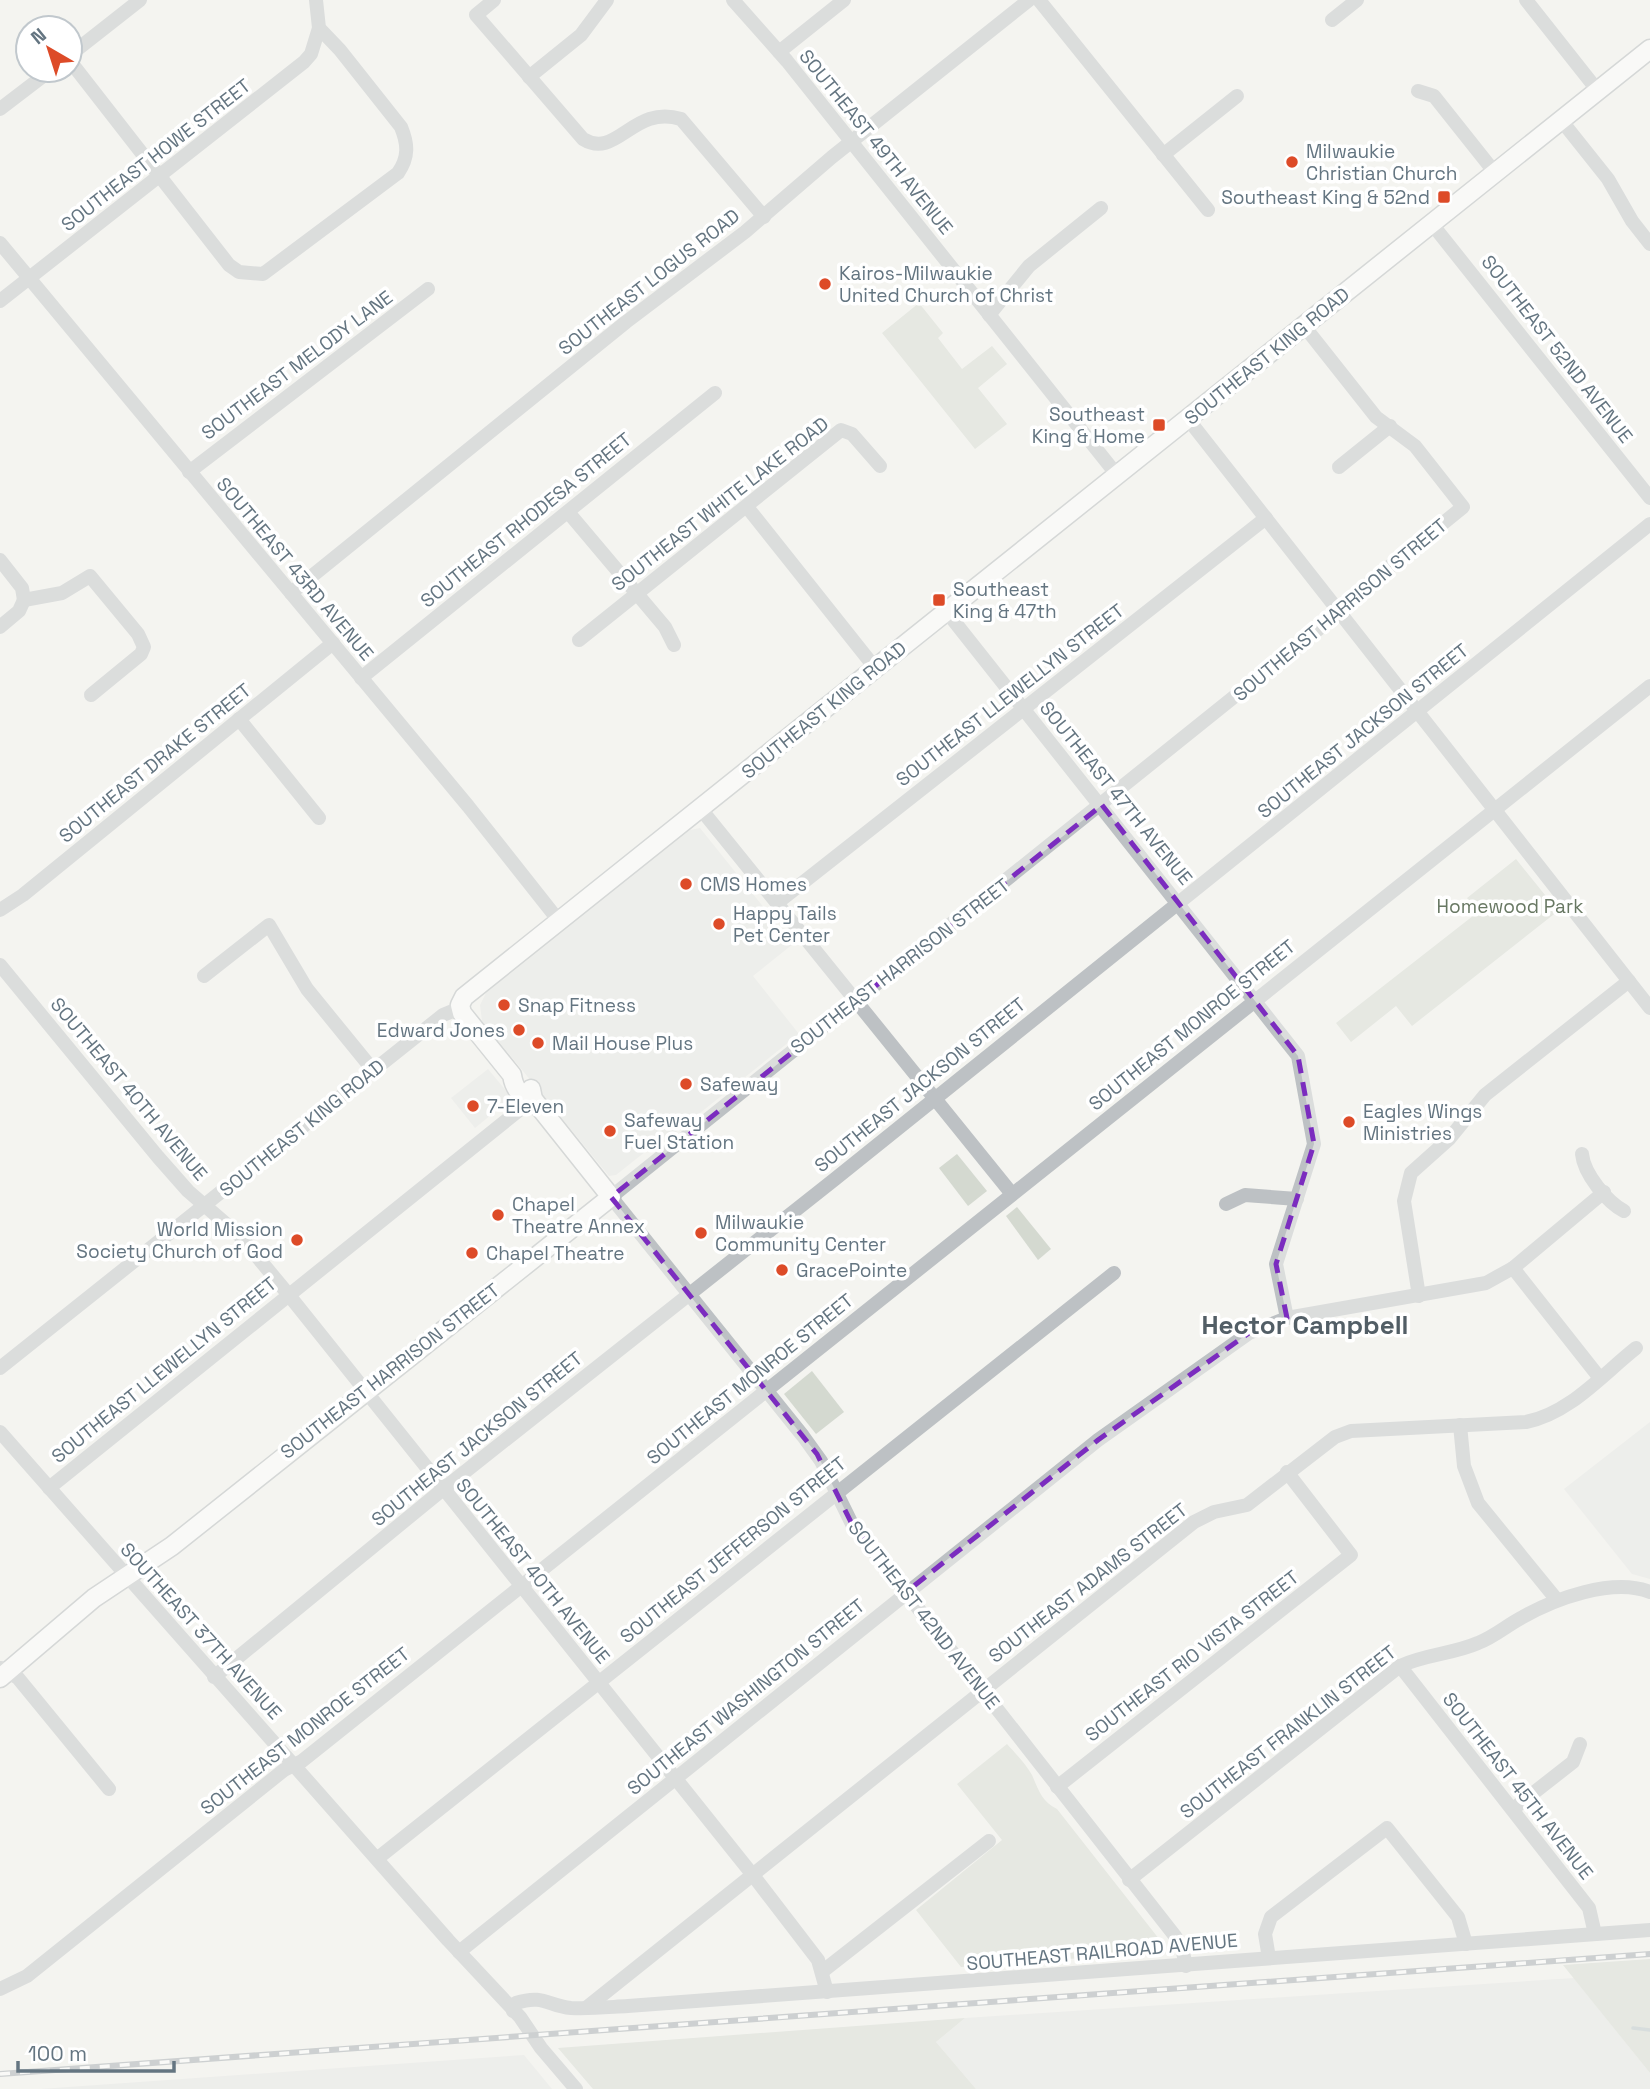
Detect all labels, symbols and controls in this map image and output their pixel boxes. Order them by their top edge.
north arrow [14,14,84,84]
text: N [26,22,51,50]
street label: SOUTHEAST 49TH AVENUE [794,44,958,240]
street label: SOUTHEAST HOWE STREET [56,73,256,237]
place label: Milwaukie Christian Church [1306,139,1457,186]
marker: Milwaukie Christian Church [1284,154,1300,170]
place label: Southeast King & 52nd [1221,185,1430,210]
marker: Southeast King & 52nd [1436,189,1452,205]
street label: SOUTHEAST LOGUS ROAD [553,203,745,361]
street label: SOUTHEAST 52ND AVENUE [1476,250,1638,448]
place label: Kairos-Milwaukie United Church of Christ [839,261,1054,308]
marker: Kairos-Milwaukie United Church of Christ [817,276,833,292]
street label: SOUTHEAST KING ROAD [1179,282,1355,430]
street label: SOUTHEAST MELODY LANE [196,285,398,445]
place label: Southeast King & Home [1032,402,1145,449]
street label: SOUTHEAST WHITE LAKE ROAD [606,411,834,597]
marker: Southeast King & Home [1151,417,1167,433]
street label: SOUTHEAST RHODESA STREET [415,427,637,613]
street label: SOUTHEAST 43RD AVENUE [211,472,379,666]
street label: SOUTHEAST HARRISON STREET [1228,513,1452,707]
place label: Southeast King & 47th [953,577,1057,624]
marker: Southeast King & 47th [931,592,947,608]
street label: SOUTHEAST LLEWELLYN STREET [891,598,1129,792]
street label: SOUTHEAST KING ROAD [736,636,912,784]
street label: SOUTHEAST JACKSON STREET [1252,638,1474,824]
street label: SOUTHEAST DRAKE STREET [54,678,256,848]
street label: SOUTHEAST 47TH AVENUE [1034,696,1198,890]
place label: CMS Homes [700,872,807,897]
street label: SOUTHEAST HARRISON STREET [785,873,1015,1059]
marker: CMS Homes [678,876,694,892]
park label: Homewood Park [1437,894,1583,919]
place label: Happy Tails Pet Center [733,901,837,948]
marker: Happy Tails Pet Center [711,916,727,932]
street label: SOUTHEAST MONROE STREET [1084,934,1300,1116]
street label: SOUTHEAST 40TH AVENUE [45,992,213,1186]
street label: SOUTHEAST JACKSON STREET [809,992,1031,1178]
place label: Snap Fitness [518,993,636,1018]
marker: Snap Fitness [496,997,512,1013]
place label: Edward Jones [377,1018,505,1043]
marker: Edward Jones [511,1022,527,1038]
place label: Mail House Plus [552,1031,693,1056]
marker: Mail House Plus [530,1035,546,1051]
street label: SOUTHEAST KING ROAD [214,1054,390,1202]
place label: Safeway [700,1072,778,1097]
marker: Safeway [678,1076,694,1092]
place label: 7-Eleven [487,1094,564,1119]
marker: 7-Eleven [465,1098,481,1114]
place label: Eagles Wings Ministries [1363,1099,1482,1146]
place label: Safeway Fuel Station [624,1108,734,1155]
marker: Eagles Wings Ministries [1341,1114,1357,1130]
marker: Safeway Fuel Station [602,1123,618,1139]
place label: Chapel Theatre Annex [512,1192,645,1239]
marker: Chapel Theatre Annex [490,1207,506,1223]
place label: Milwaukie Community Center [715,1210,886,1257]
place label: World Mission Society Church of God [76,1217,283,1264]
marker: Milwaukie Community Center [693,1225,709,1241]
marker: World Mission Society Church of God [289,1232,305,1248]
place label: Chapel Theatre [486,1241,625,1266]
marker: Chapel Theatre [464,1245,480,1261]
place label: GracePointe [796,1258,907,1283]
marker: GracePointe [774,1262,790,1278]
street label: SOUTHEAST LLEWELLYN STREET [46,1271,282,1469]
street label: SOUTHEAST HARRISON STREET [275,1278,505,1464]
street label: SOUTHEAST MONROE STREET [642,1288,858,1470]
district label: Hector Campbell [1201,1308,1409,1342]
street label: SOUTHEAST JACKSON STREET [366,1346,588,1532]
street label: SOUTHEAST JEFFERSON STREET [615,1451,851,1649]
street label: SOUTHEAST 40TH AVENUE [450,1473,616,1669]
street label: SOUTHEAST ADAMS STREET [983,1497,1193,1669]
street label: SOUTHEAST 42ND AVENUE [843,1516,1005,1714]
street label: SOUTHEAST 37TH AVENUE [115,1537,287,1725]
street label: SOUTHEAST RIO VISTA STREET [1080,1565,1304,1747]
street label: SOUTHEAST WASHINGTON STREET [622,1593,870,1801]
street label: SOUTHEAST FRANKLIN STREET [1175,1640,1401,1824]
street label: SOUTHEAST MONROE STREET [195,1641,415,1821]
street label: SOUTHEAST 45TH AVENUE [1437,1687,1599,1885]
street label: SOUTHEAST RAILROAD AVENUE [965,1928,1239,1976]
scale bar [18,2030,173,2074]
text: 100 m [28,2040,87,2067]

